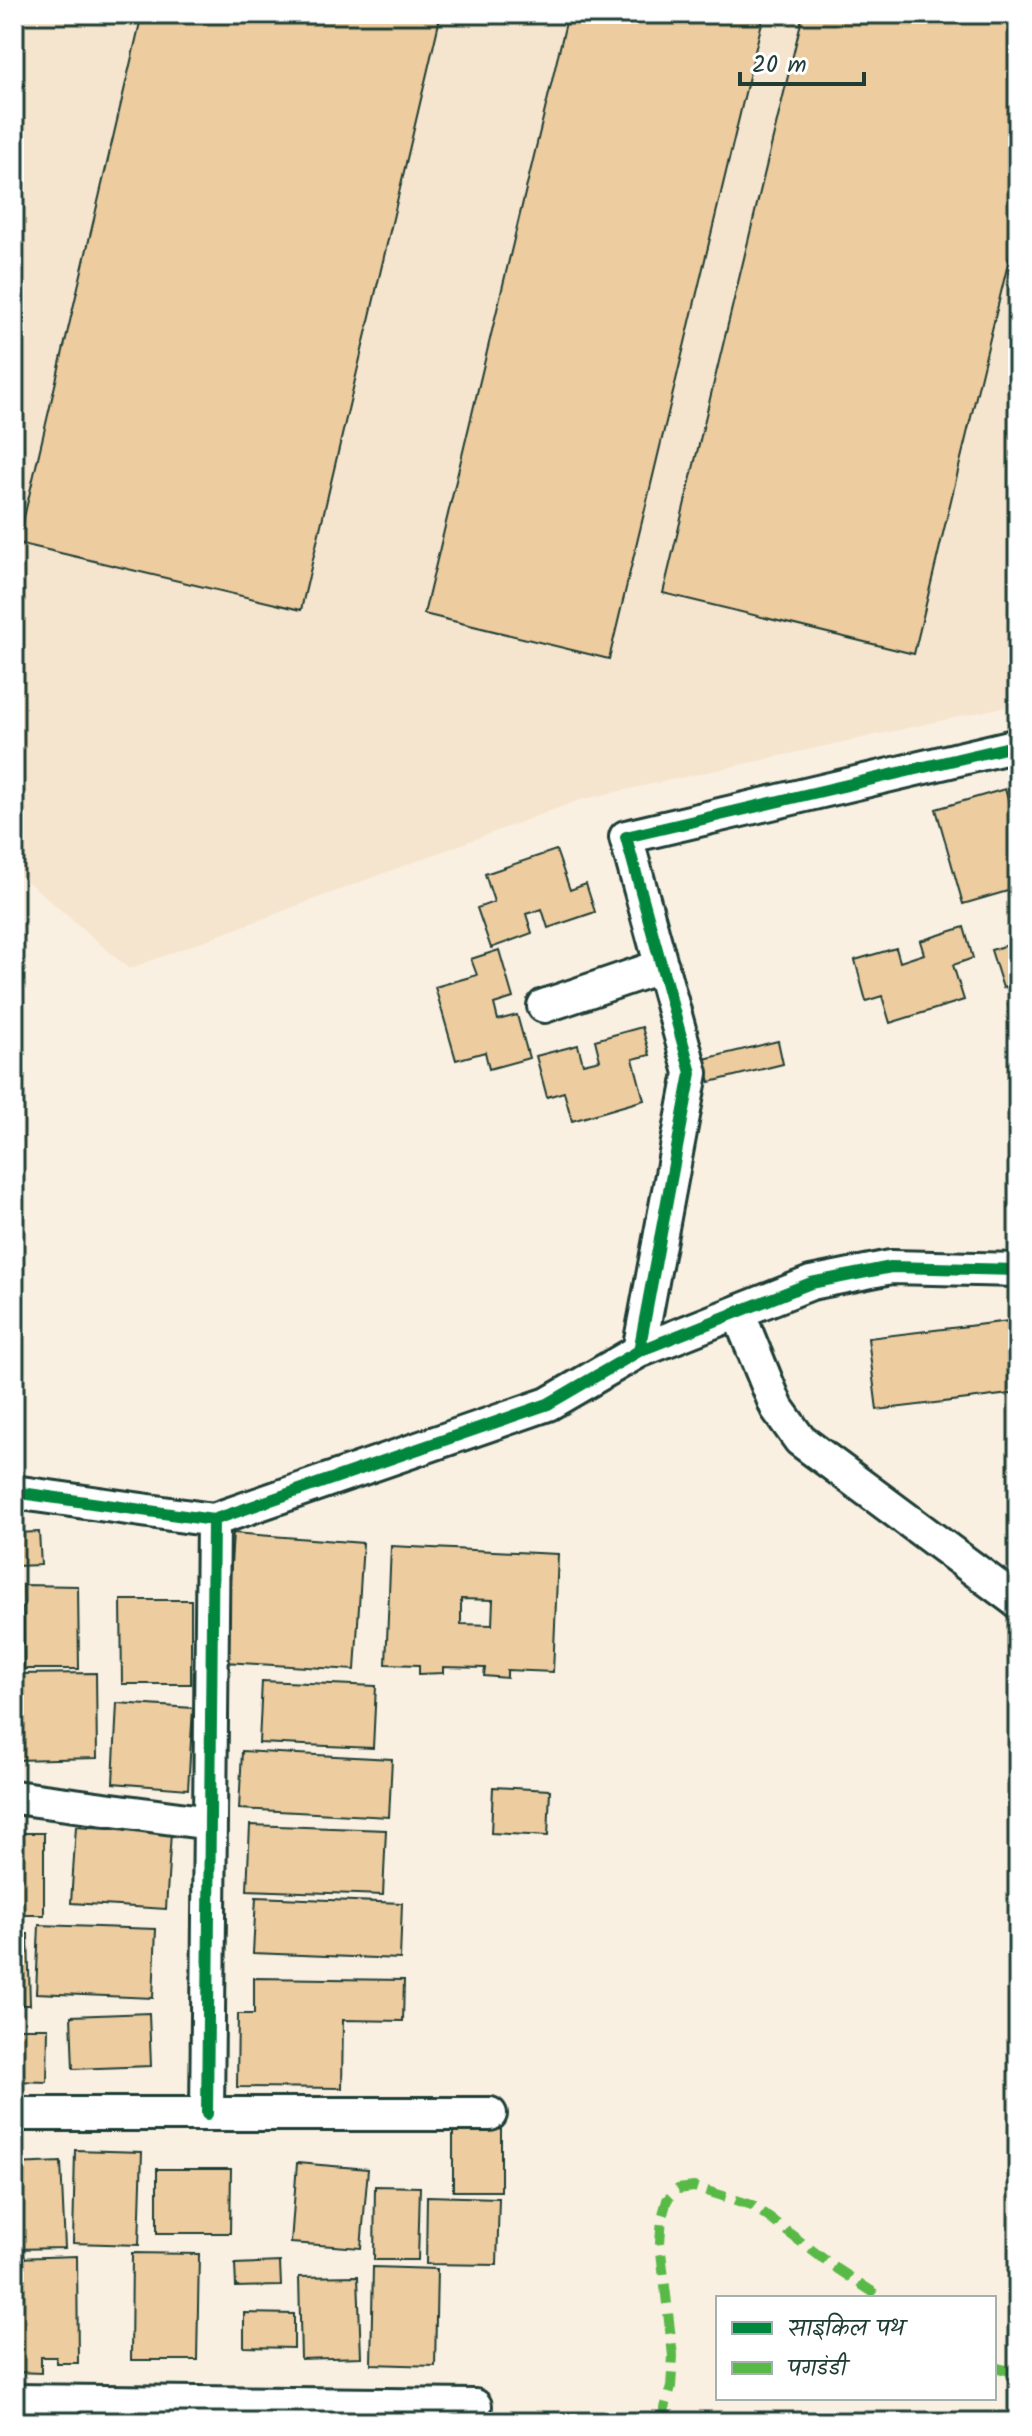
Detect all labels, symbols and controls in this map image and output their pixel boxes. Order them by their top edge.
scale bar [740,36,864,86]
text: 20 m [752,46,807,85]
legend [716,2296,996,2400]
text: साइकिल पथ [788,2310,908,2349]
text: पगडंडी [787,2350,851,2389]

